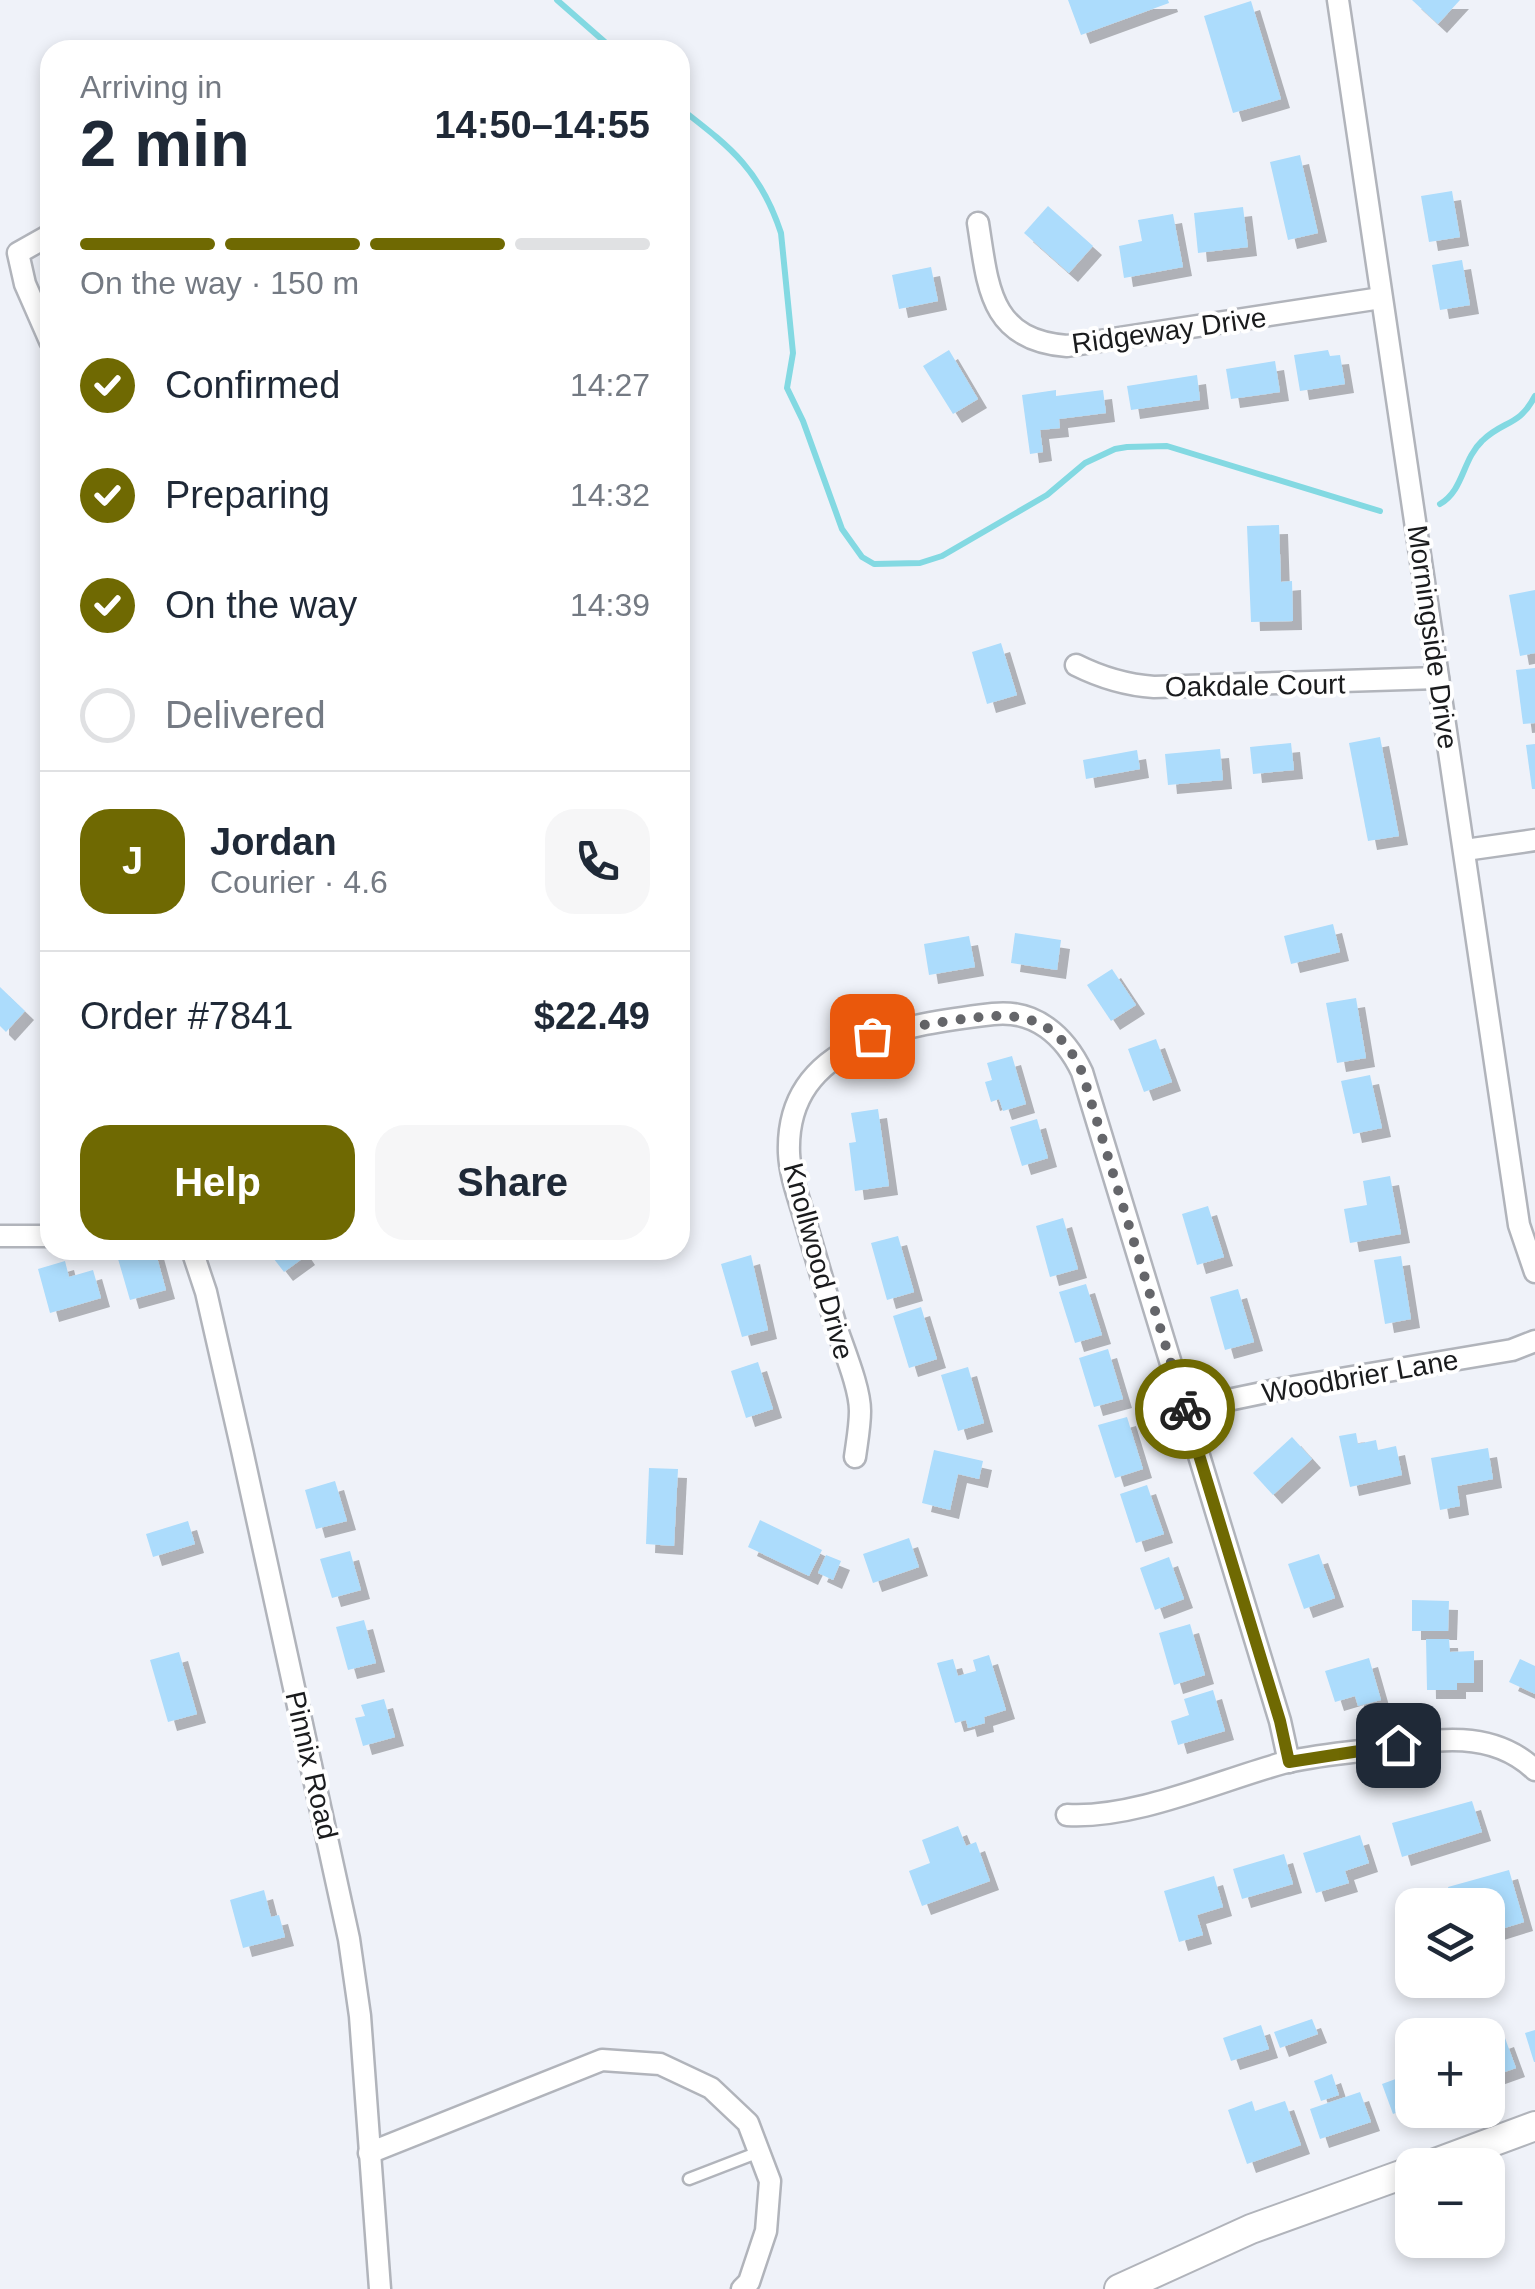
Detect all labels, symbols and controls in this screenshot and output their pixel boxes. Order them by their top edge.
text: Arriving in [80,69,222,105]
text: 14:50–14:55 [434,104,650,146]
text: 2 min [80,107,250,180]
text: On the way · 150 m [80,265,359,301]
street label: Ridgeway Drive [1070,302,1268,359]
icon: check [80,358,135,413]
text: Confirmed [165,364,340,406]
text: 14:27 [570,367,650,403]
icon: check [80,468,135,523]
text: Preparing [165,474,330,516]
text: 14:32 [570,477,650,513]
street label: Morningside Drive [1401,523,1464,751]
icon: check [80,578,135,633]
text: On the way [165,584,357,626]
text: 14:39 [570,587,650,623]
street label: Oakdale Court [1164,668,1346,703]
text: Delivered [165,694,326,736]
button: phone [545,809,650,914]
text: Jordan [210,821,337,863]
text: J [122,840,143,882]
text: Courier · 4.6 [210,864,388,900]
pin [830,994,915,1079]
text: Order #7841 [80,995,293,1037]
text: $22.49 [534,995,650,1037]
icon: bag [845,1009,900,1064]
button: Help [80,1125,355,1240]
button: Share [375,1125,650,1240]
street label: Knollwood Drive [777,1159,860,1363]
street label: Woodbrier Lane [1260,1344,1461,1409]
courier [1135,1359,1235,1459]
icon: bike [1158,1382,1213,1437]
street label: Pinnix Road [279,1688,344,1842]
pin [1356,1703,1441,1788]
icon: home [1371,1718,1426,1773]
map controls [1395,1888,1505,2258]
button: layers [1395,1888,1505,1998]
button: + [1395,2018,1505,2128]
button: − [1395,2148,1505,2258]

